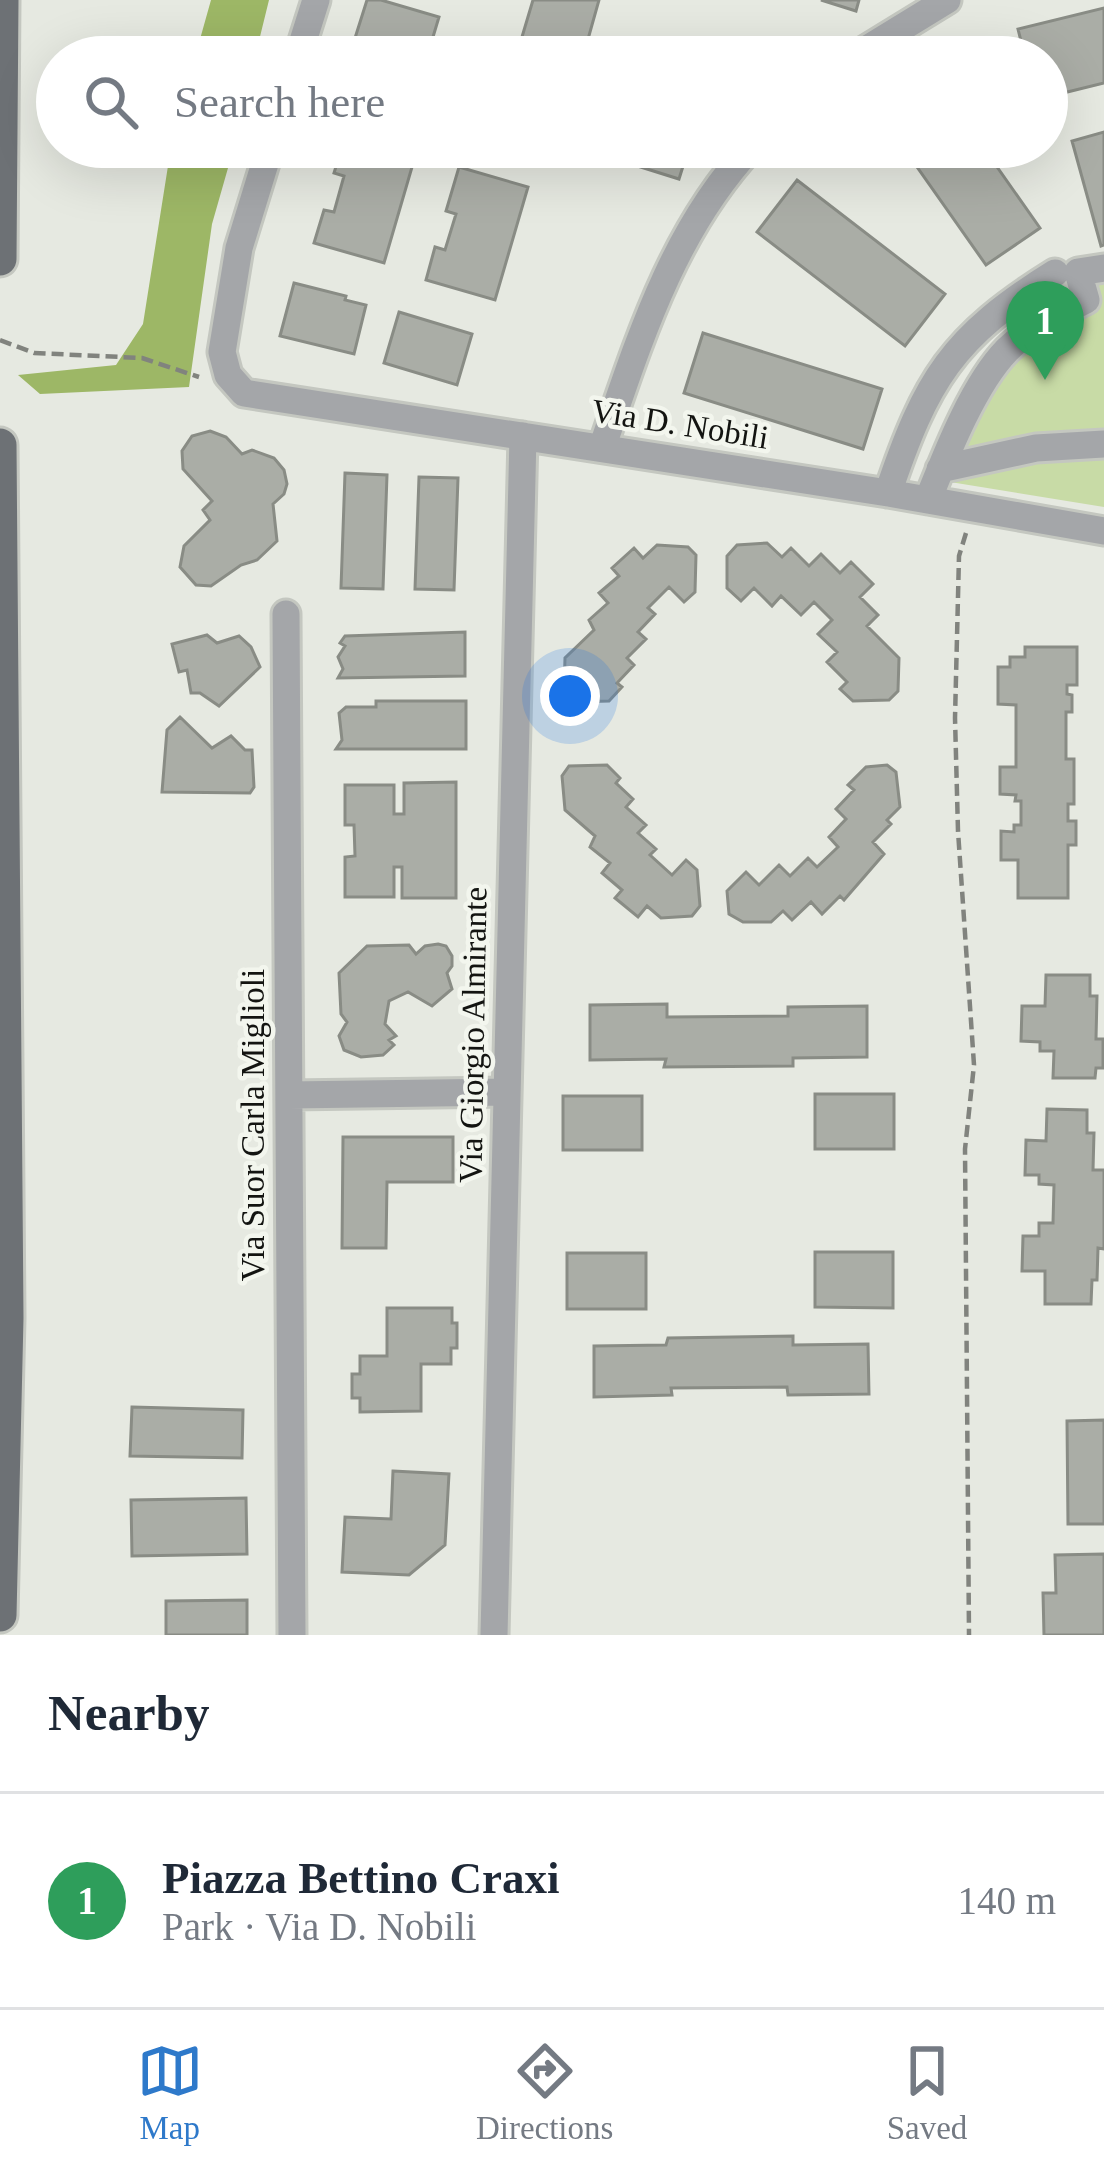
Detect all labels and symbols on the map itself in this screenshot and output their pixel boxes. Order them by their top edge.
pin: 1 [1006,281,1084,380]
street label: Via D. Nobili [589,392,771,456]
your location [540,666,600,726]
street label: Via Giorgio Almirante [452,887,494,1183]
street label: Via Suor Carla Miglioli [235,969,271,1281]

